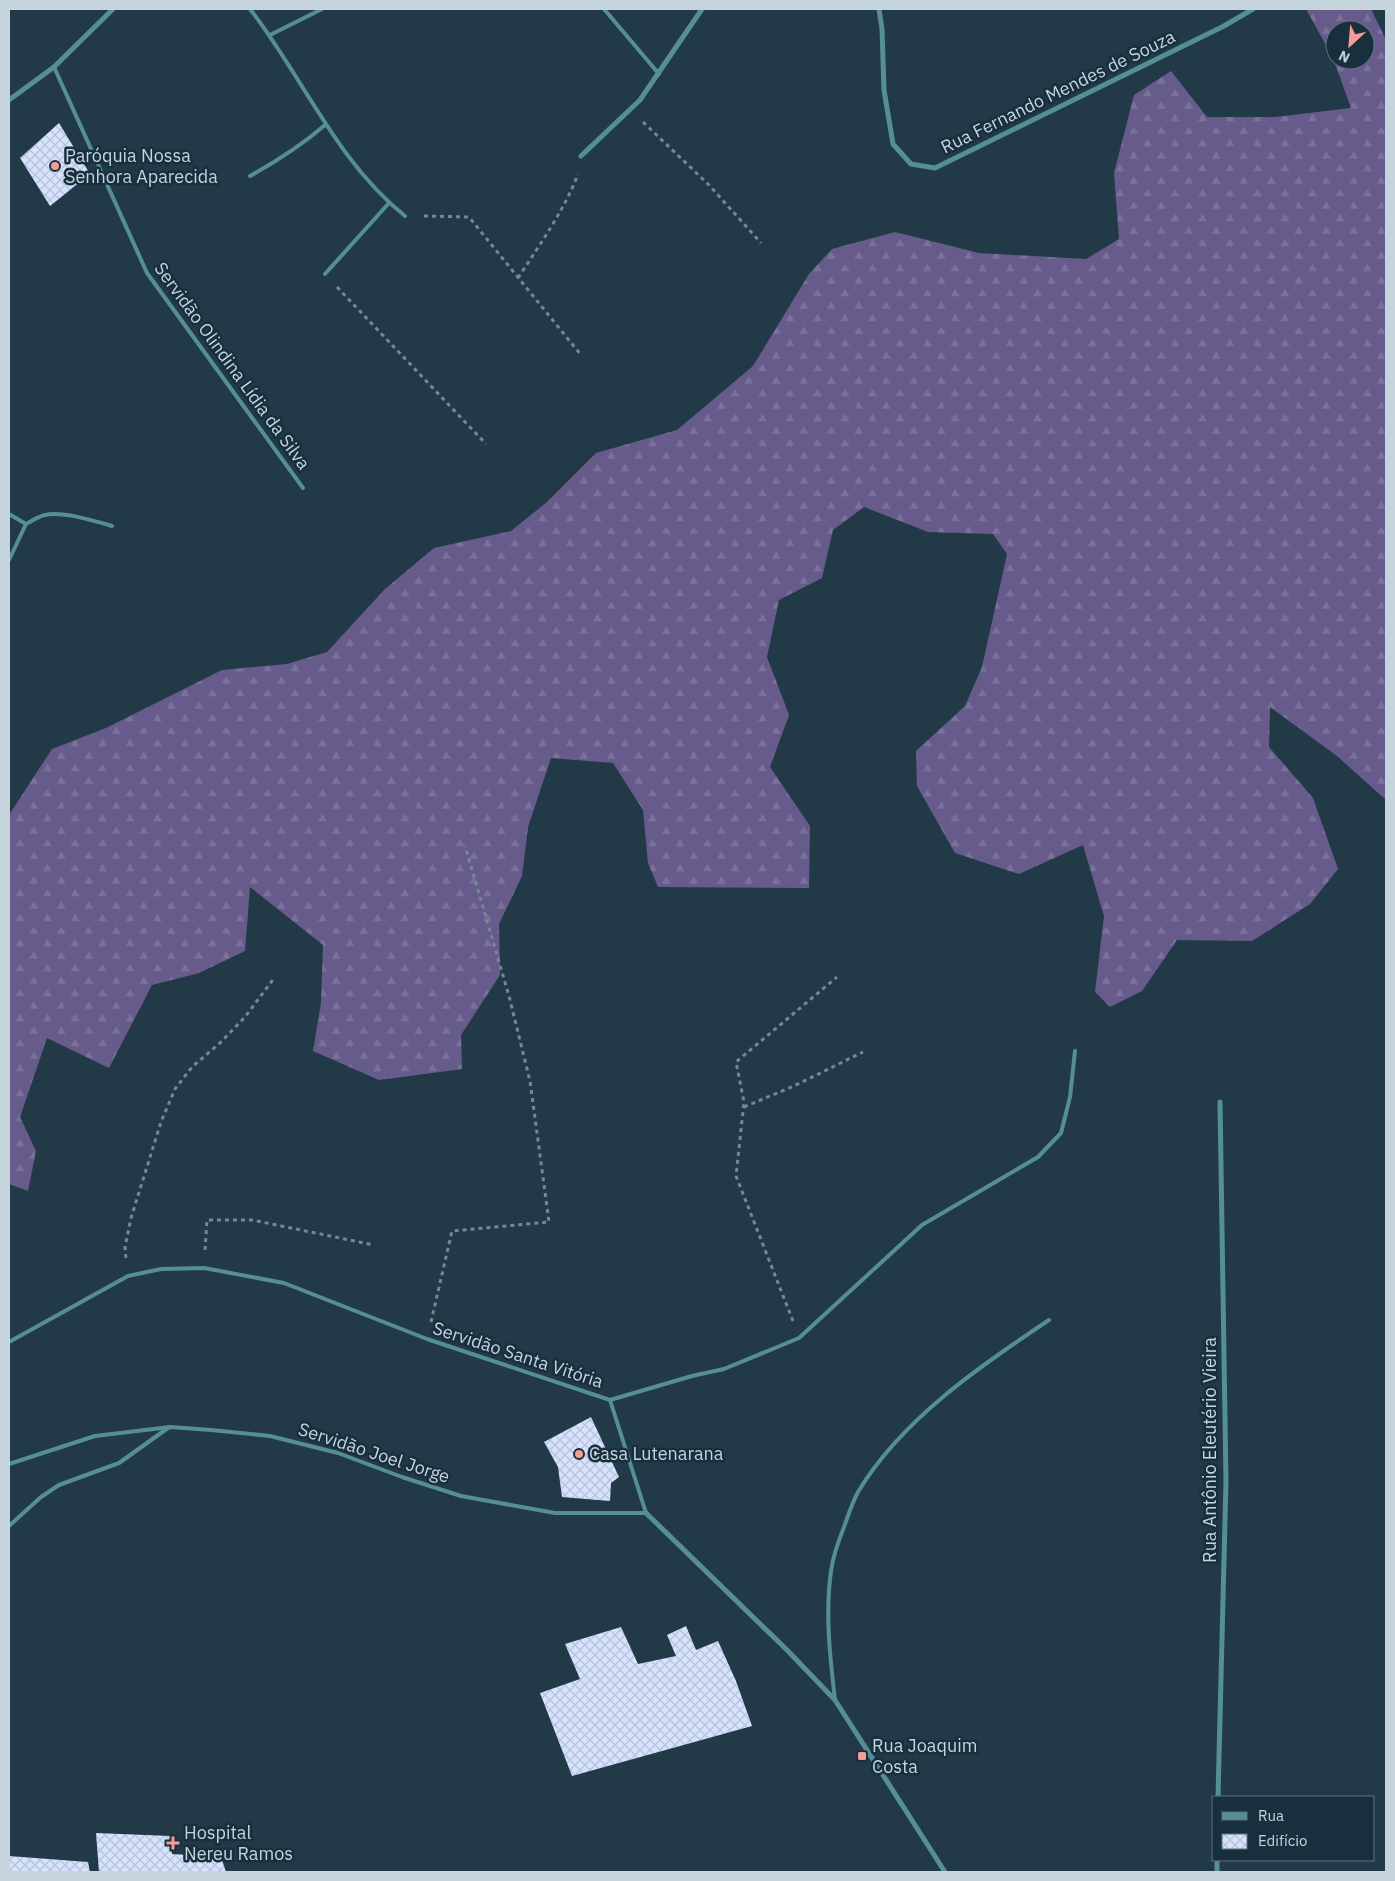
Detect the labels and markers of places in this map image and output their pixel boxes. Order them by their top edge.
place label: Paróquia Nossa Senhora Aparecida [65,144,218,188]
marker: Paróquia Nossa Senhora Aparecida [49,160,61,172]
place label: Casa Lutenarana [589,1442,724,1465]
marker: Casa Lutenarana [573,1448,585,1460]
place label: Rua Joaquim Costa [872,1734,977,1778]
marker: Rua Joaquim Costa [856,1750,868,1762]
place label: Hospital Nereu Ramos [184,1821,293,1865]
marker: Hospital Nereu Ramos [166,1836,180,1850]

